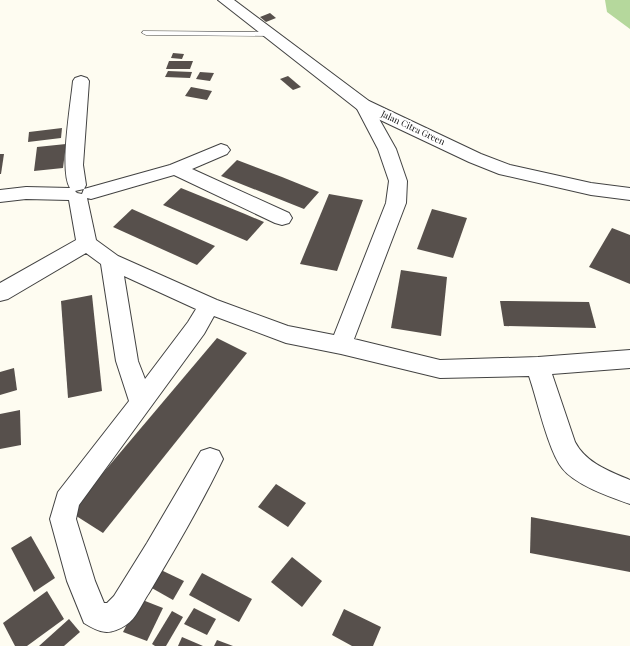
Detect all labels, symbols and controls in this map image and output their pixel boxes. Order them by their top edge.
street label: Jalan Citra Green [379,107,448,147]

